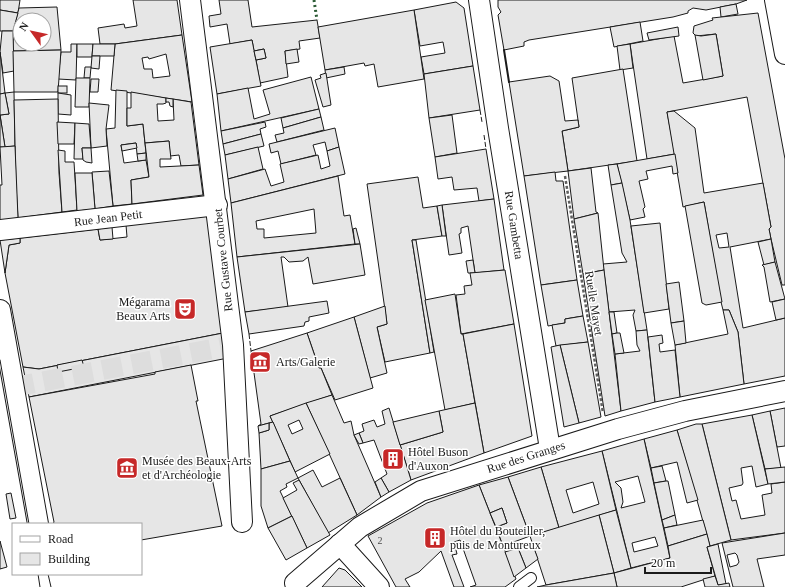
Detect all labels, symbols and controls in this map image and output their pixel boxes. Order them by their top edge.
north arrow [12,12,52,52]
text: N [16,20,31,33]
street label: Rue Gambetta [502,190,526,261]
street label: Rue Jean Petit [73,207,144,229]
street label: Rue Gustave Courbet [211,207,235,312]
street label: Ruelle Mayet [582,270,606,337]
place label: Mégarama Beaux Arts [116,295,171,323]
theatre icon: Mégarama Beaux Arts [172,296,198,322]
museum icon: Arts/Galerie [247,349,273,375]
place label: Arts/Galerie [276,355,335,369]
street label: Rue des Granges [485,438,567,476]
place label: Hôtel Buson d'Auxon [408,445,468,473]
building icon: Hôtel Buson d'Auxon [380,446,406,472]
place label: Musée des Beaux-Arts et d'Archéologie [142,454,252,482]
museum icon: Musée des Beaux-Arts et d'Archéologie [114,455,140,481]
legend [12,523,142,575]
place label: Hôtel du Bouteiller, puis de Montureux [450,524,545,552]
building icon: Hôtel du Bouteiller, puis de Montureux [422,525,448,551]
text: Road [48,532,73,546]
house number: 2 [378,535,383,546]
scale bar [645,549,711,575]
text: Building [48,552,90,566]
text: 20 m [651,556,676,570]

